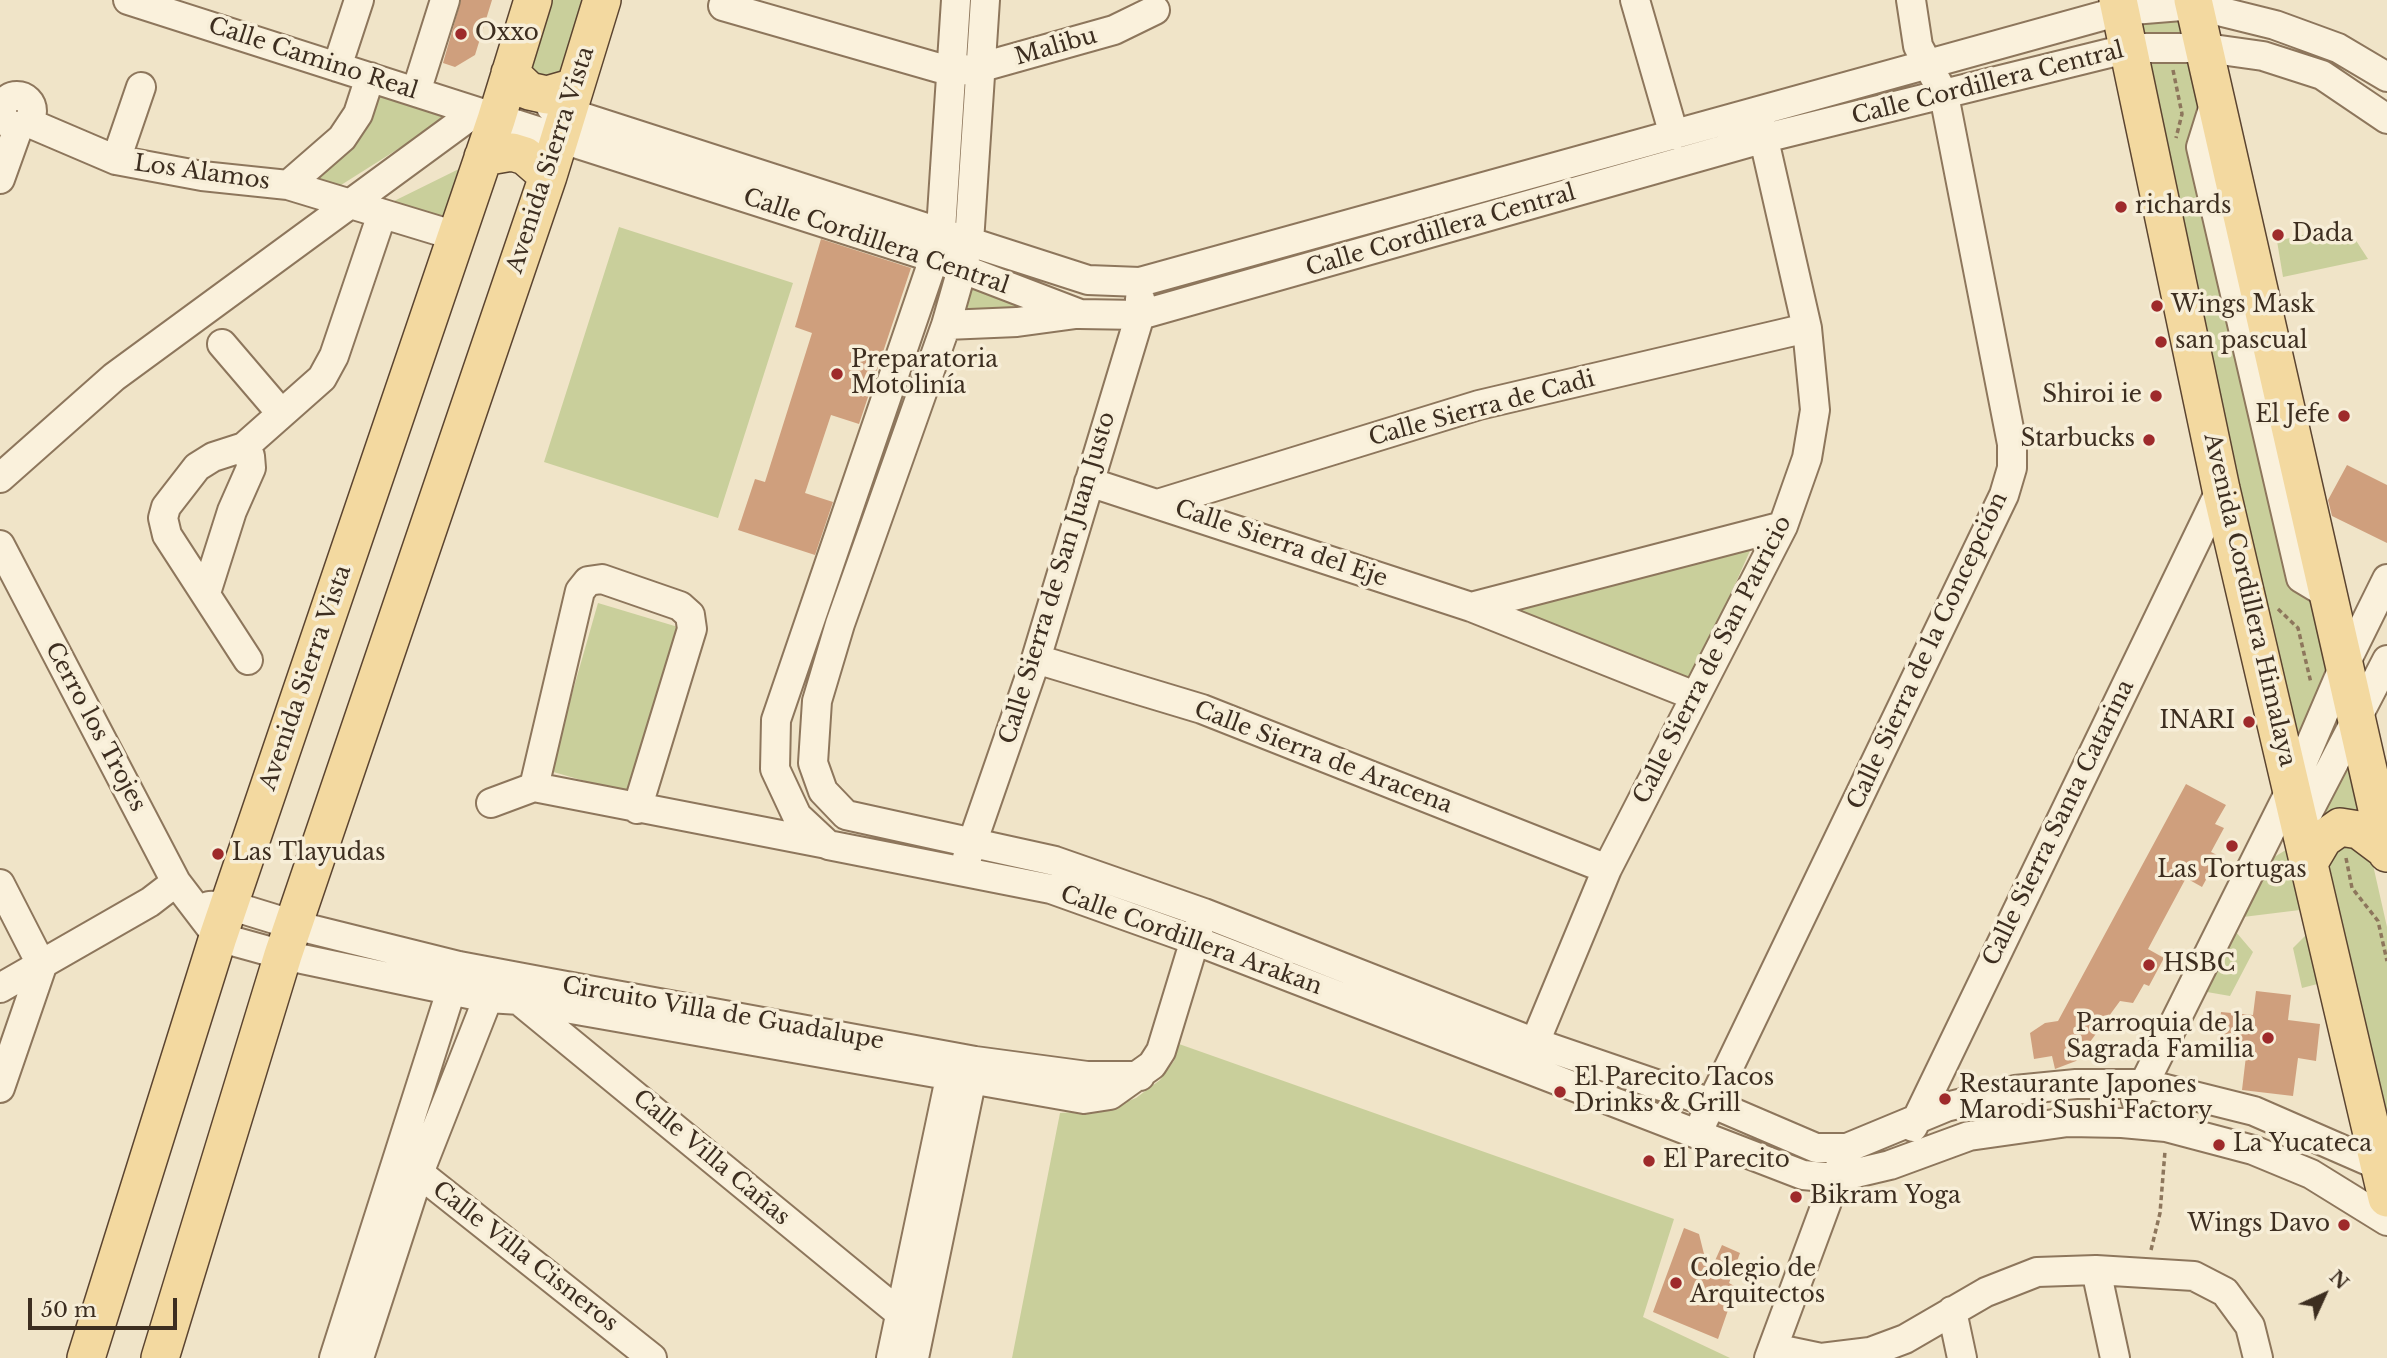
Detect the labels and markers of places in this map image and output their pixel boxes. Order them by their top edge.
place label: Oxxo [475,20,539,48]
marker: Oxxo [453,26,469,42]
place label: richards [2135,193,2231,221]
marker: richards [2113,199,2129,215]
place label: Dada [2292,221,2353,249]
marker: Dada [2270,227,2286,243]
place label: Wings Mask [2171,292,2315,320]
marker: Wings Mask [2149,298,2165,314]
place label: san pascual [2175,328,2307,356]
marker: san pascual [2153,334,2169,350]
place label: Preparatoria Motolinía [851,347,998,401]
marker: Preparatoria Motolinía [829,366,845,382]
place label: Shiroi ie [2042,382,2142,410]
marker: Shiroi ie [2148,388,2164,404]
place label: El Jefe [2255,402,2330,430]
marker: El Jefe [2336,408,2352,424]
place label: Starbucks [2020,426,2135,454]
marker: Starbucks [2141,432,2157,448]
place label: INARI [2160,708,2235,736]
marker: INARI [2241,714,2257,730]
marker: Las Tortugas [2224,838,2240,854]
place label: Las Tlayudas [232,840,386,868]
marker: Las Tlayudas [210,846,226,862]
place label: Las Tortugas [2157,857,2307,885]
place label: HSBC [2163,951,2235,979]
marker: HSBC [2141,957,2157,973]
place label: Parroquia de la Sagrada Familia [2066,1011,2254,1065]
marker: Parroquia de la Sagrada Familia [2260,1030,2276,1046]
place label: El Parecito Tacos Drinks & Grill [1574,1065,1774,1119]
place label: Restaurante Japones Marodi Sushi Factory [1959,1072,2213,1126]
marker: El Parecito Tacos Drinks & Grill [1552,1084,1568,1100]
marker: Restaurante Japones Marodi Sushi Factory [1937,1091,1953,1107]
place label: La Yucateca [2233,1131,2372,1159]
marker: La Yucateca [2211,1137,2227,1153]
place label: El Parecito [1663,1147,1790,1175]
marker: El Parecito [1641,1153,1657,1169]
place label: Bikram Yoga [1810,1183,1961,1211]
marker: Bikram Yoga [1788,1189,1804,1205]
place label: Wings Davo [2188,1211,2330,1239]
marker: Wings Davo [2336,1217,2352,1233]
place label: Colegio de Arquitectos [1690,1256,1825,1310]
marker: Colegio de Arquitectos [1668,1275,1684,1291]

